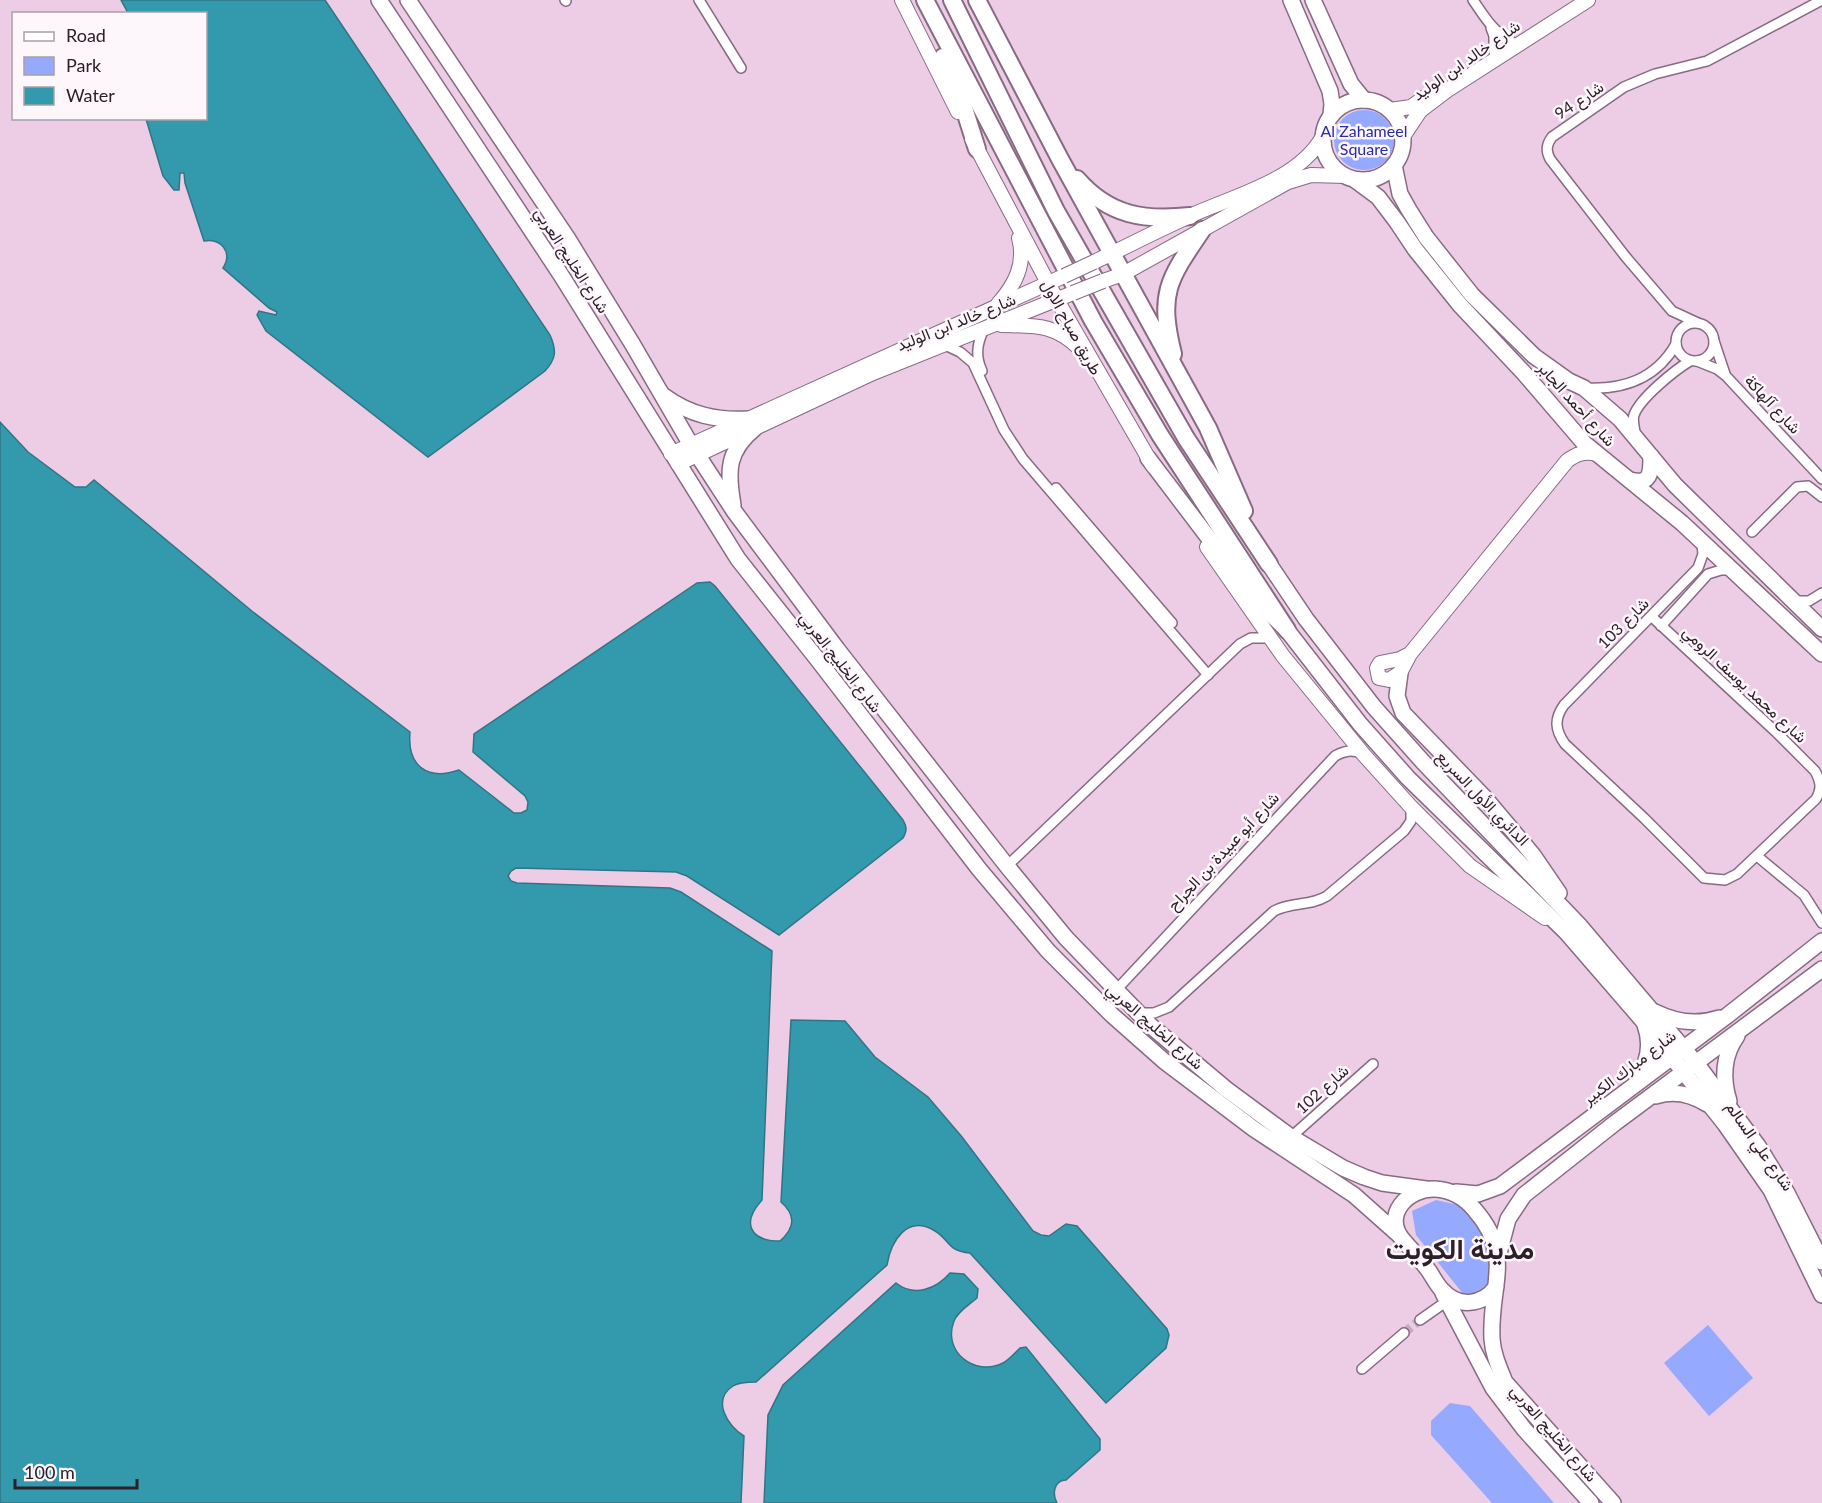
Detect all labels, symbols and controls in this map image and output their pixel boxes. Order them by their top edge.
legend [12,12,207,120]
street label: شارع خالد ابن الوليد [1408,15,1525,106]
text: Road [66,24,106,46]
text: Park [66,54,102,76]
street label: شارع 94 [1551,76,1608,125]
text: Water [66,84,115,106]
park label: Al Zahameel Square [1321,121,1407,158]
street label: شارع الخليج العربي [527,203,614,319]
street label: طريق صباح الاول [1036,276,1106,379]
street label: شارع خالد ابن الوليد [893,289,1019,357]
street label: شارع أحمد الجابر [1532,357,1620,452]
street label: شارع آلهاكة [1739,370,1805,439]
street label: شارع 103 [1593,593,1654,654]
street label: شارع الخليج العربي [792,608,887,719]
street label: شارع محمد يوسف الرومي [1676,621,1811,750]
street label: الدائري الأول السريع [1430,746,1534,853]
street label: شارع أبو عبيدة بن الجراح [1163,788,1285,916]
street label: شارع الخليج العربي [1100,978,1208,1077]
street label: شارع مبارك الكبير [1578,1025,1681,1111]
street label: شارع 102 [1291,1060,1354,1119]
street label: شارع علي السالم [1718,1097,1798,1197]
district label: مدينة الكويت [1386,1231,1534,1267]
street label: شارع الخليج العربي [1503,1380,1602,1488]
scale bar [15,1452,136,1490]
text: 100 m [24,1461,75,1483]

